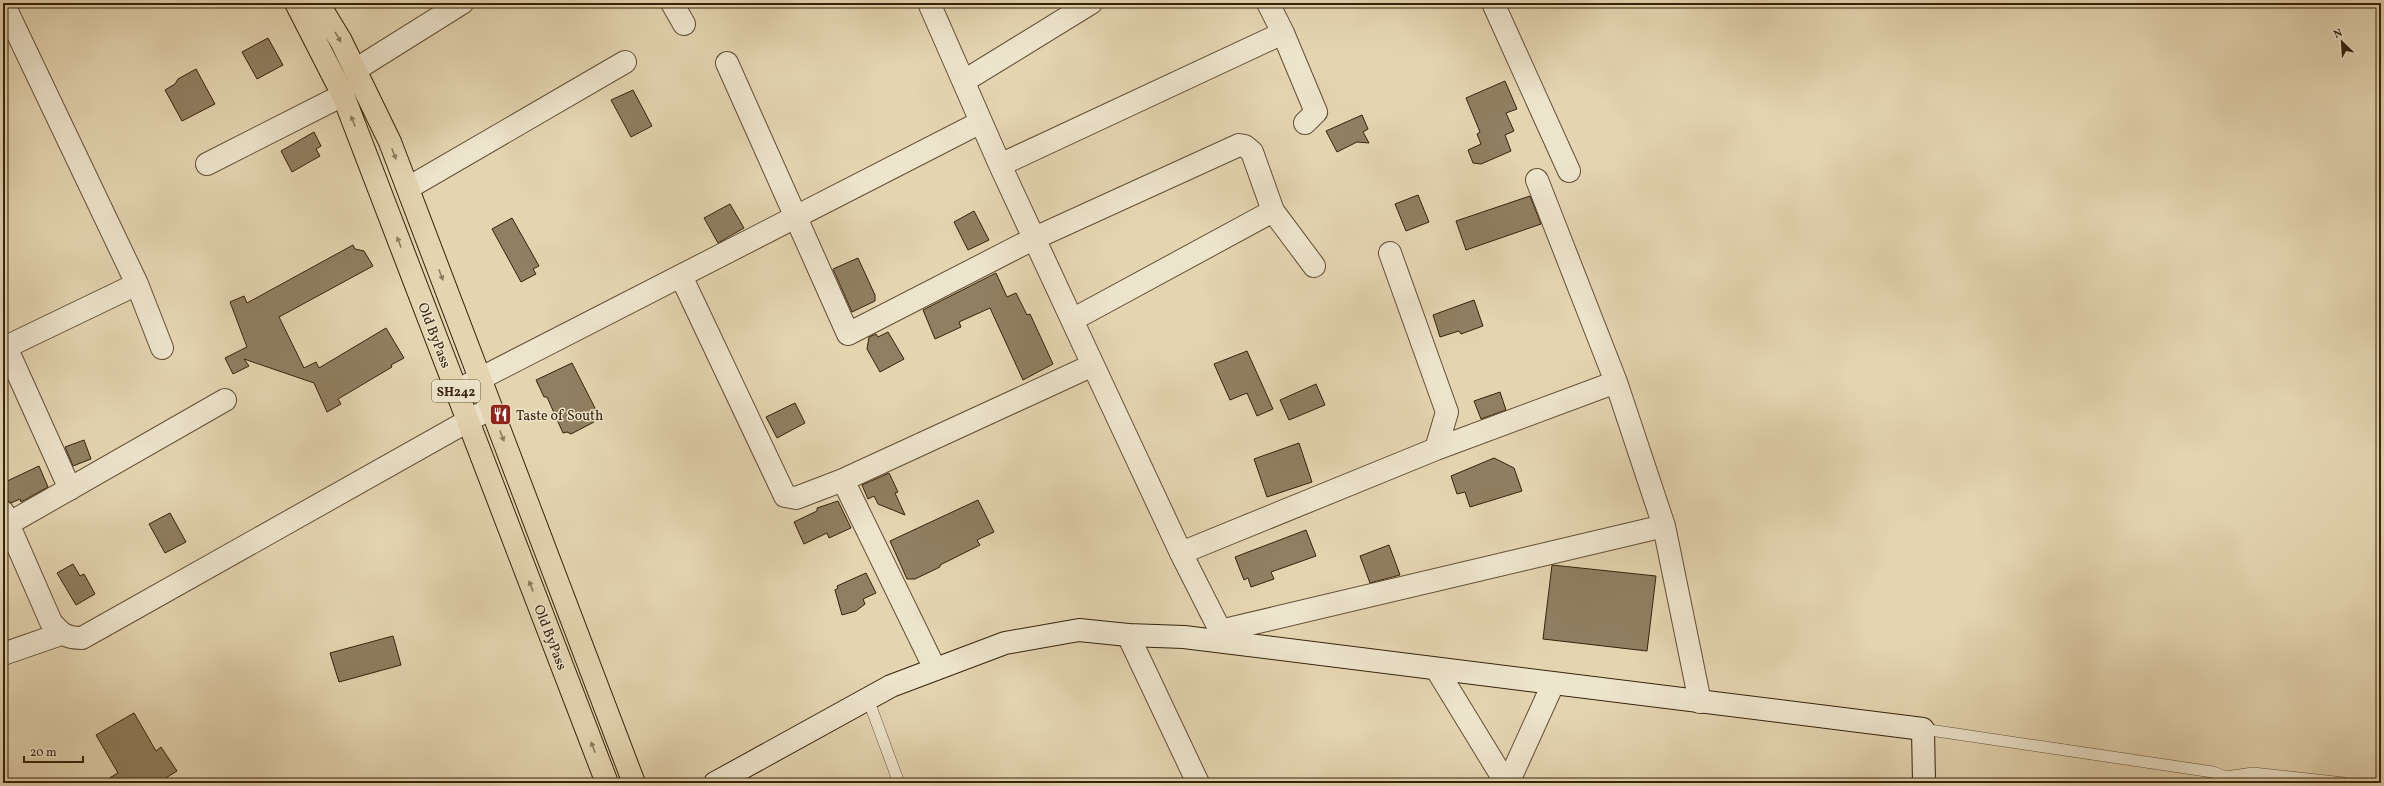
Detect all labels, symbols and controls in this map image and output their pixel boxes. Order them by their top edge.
north arrow [2322,22,2362,62]
text: N [2332,26,2345,43]
one-way arrow [335,31,342,42]
one-way arrow [350,114,356,126]
one-way arrow [392,148,398,160]
one-way arrow [396,236,402,248]
one-way arrow [438,270,444,282]
street label: Old ByPass [412,300,455,371]
road number: SH242 [432,380,480,402]
restaurant icon: Taste of South [488,402,514,428]
place label: Taste of South [516,407,603,426]
one-way arrow [500,430,506,442]
one-way arrow [528,580,534,592]
street label: Old ByPass [528,602,571,673]
scale bar [24,738,83,764]
one-way arrow [589,740,595,752]
text: 20 m [30,745,57,761]

